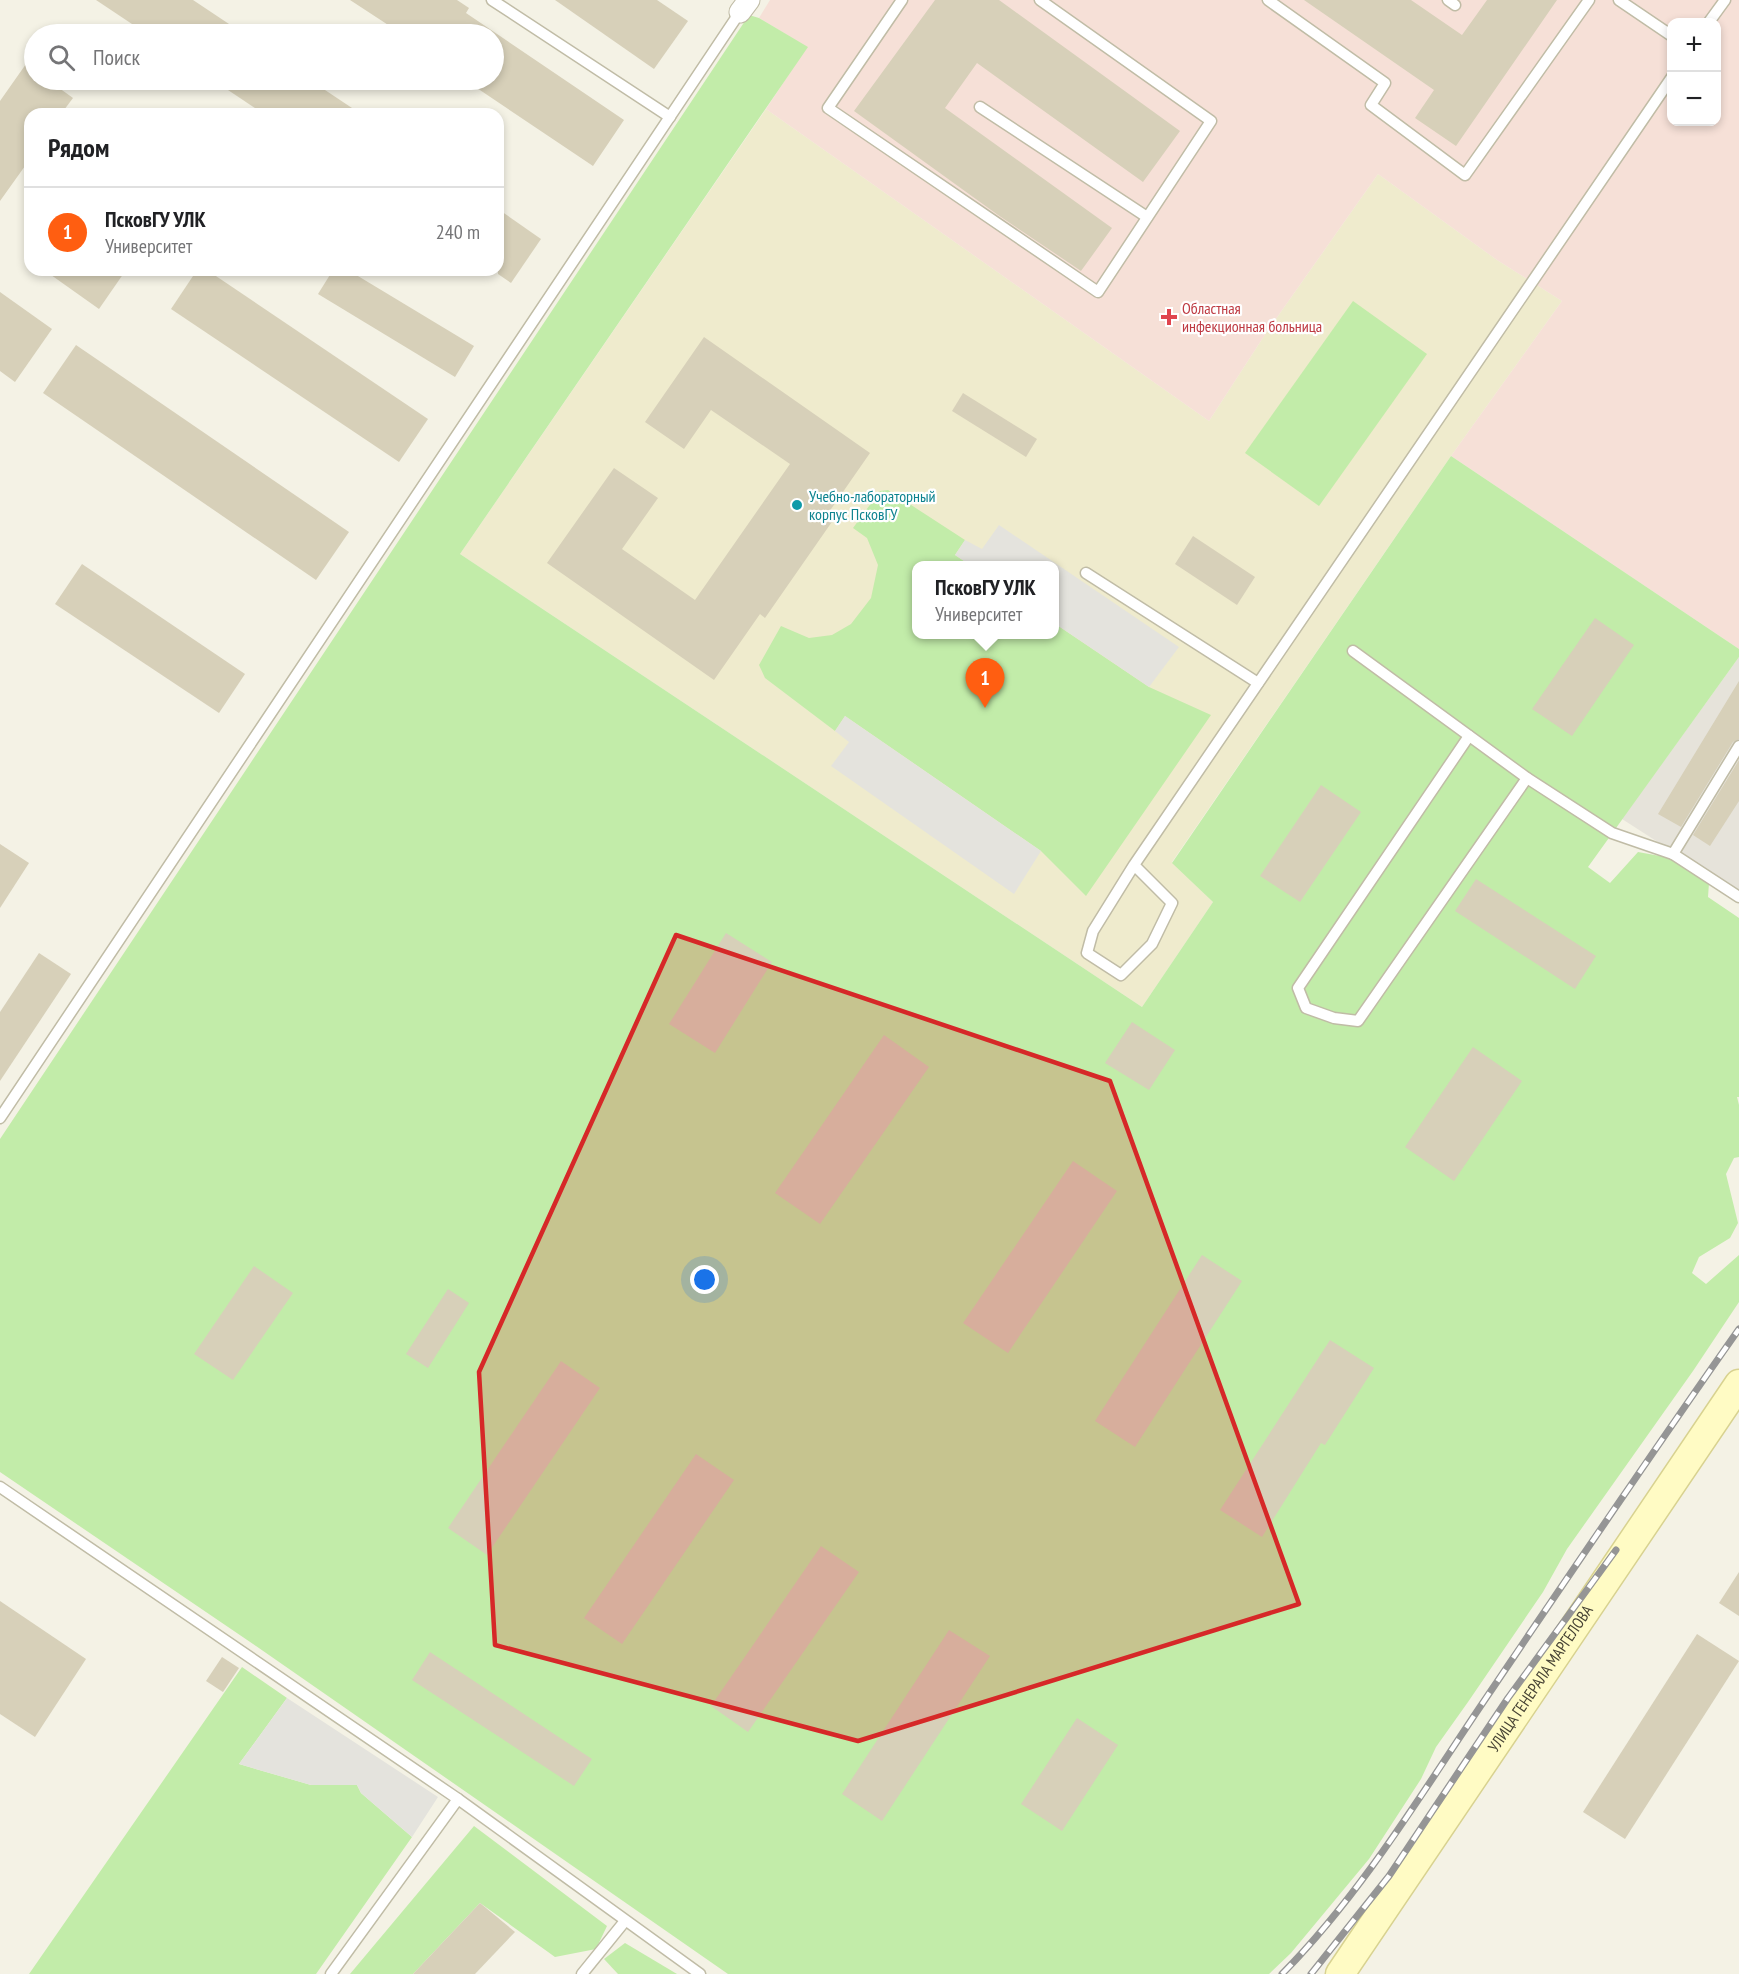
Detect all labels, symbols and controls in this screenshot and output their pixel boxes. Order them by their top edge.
map controls [1667,18,1721,126]
button: + [1667,18,1721,72]
search box [24,24,504,90]
icon: search [45,41,78,74]
text: Поиск [93,43,140,71]
button: − [1667,72,1721,126]
text: Рядом [48,131,109,164]
text: ПсковГУ УЛК [105,205,206,233]
text: 1 [63,219,72,245]
text: 240 m [436,219,480,245]
text: Университет [105,233,192,259]
place label: Областная инфекционная больница [1182,298,1322,336]
marker: Областная инфекционная больница [1160,308,1178,326]
place label: Учебно-лабораторный корпус ПсковГУ [809,486,936,524]
marker: Учебно-лабораторный корпус ПсковГУ [790,498,804,512]
popup [912,561,1059,639]
text: ПсковГУ УЛК [935,573,1036,601]
text: Университет [935,601,1022,627]
pin: 1 [966,658,1004,708]
your location [690,1265,719,1294]
street label: УЛИЦА ГЕНЕРАЛА МАРГЕЛОВА [1483,1601,1597,1756]

